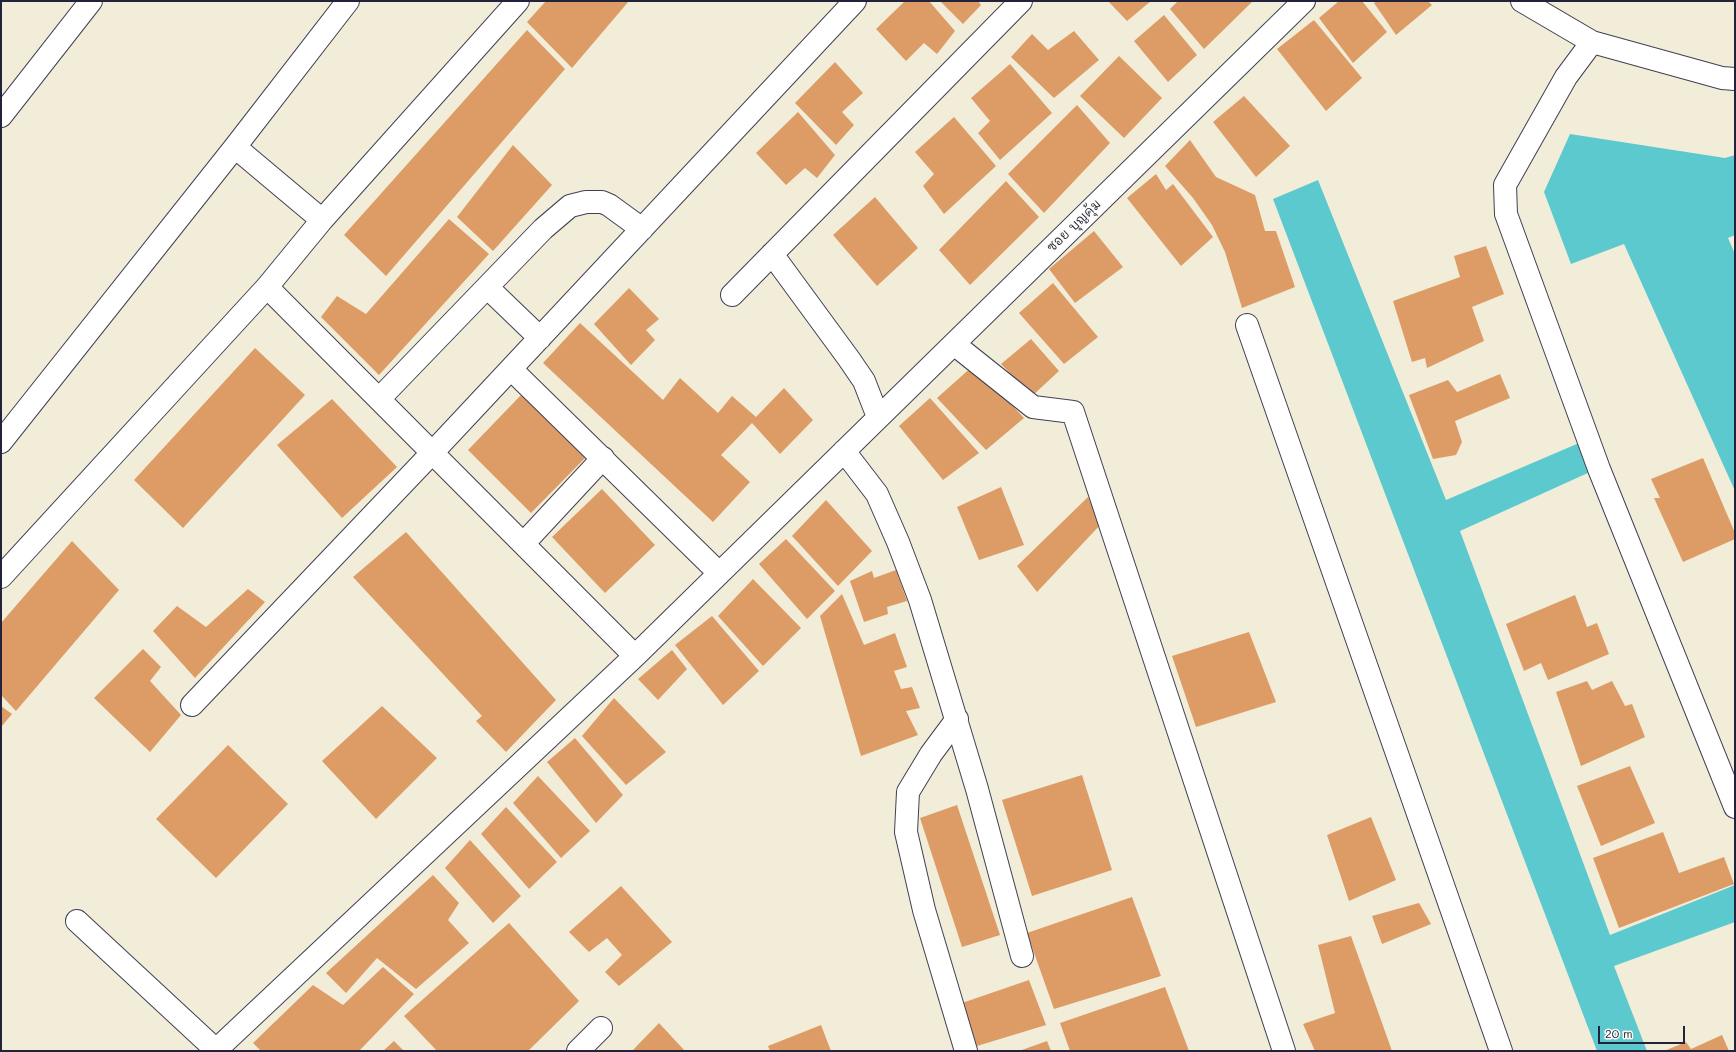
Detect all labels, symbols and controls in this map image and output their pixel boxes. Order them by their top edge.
street label: ซอย บุญคุ้ม [1044,196,1104,256]
scale bar [1600,1018,1687,1044]
text: 20 m [1605,1025,1633,1041]

